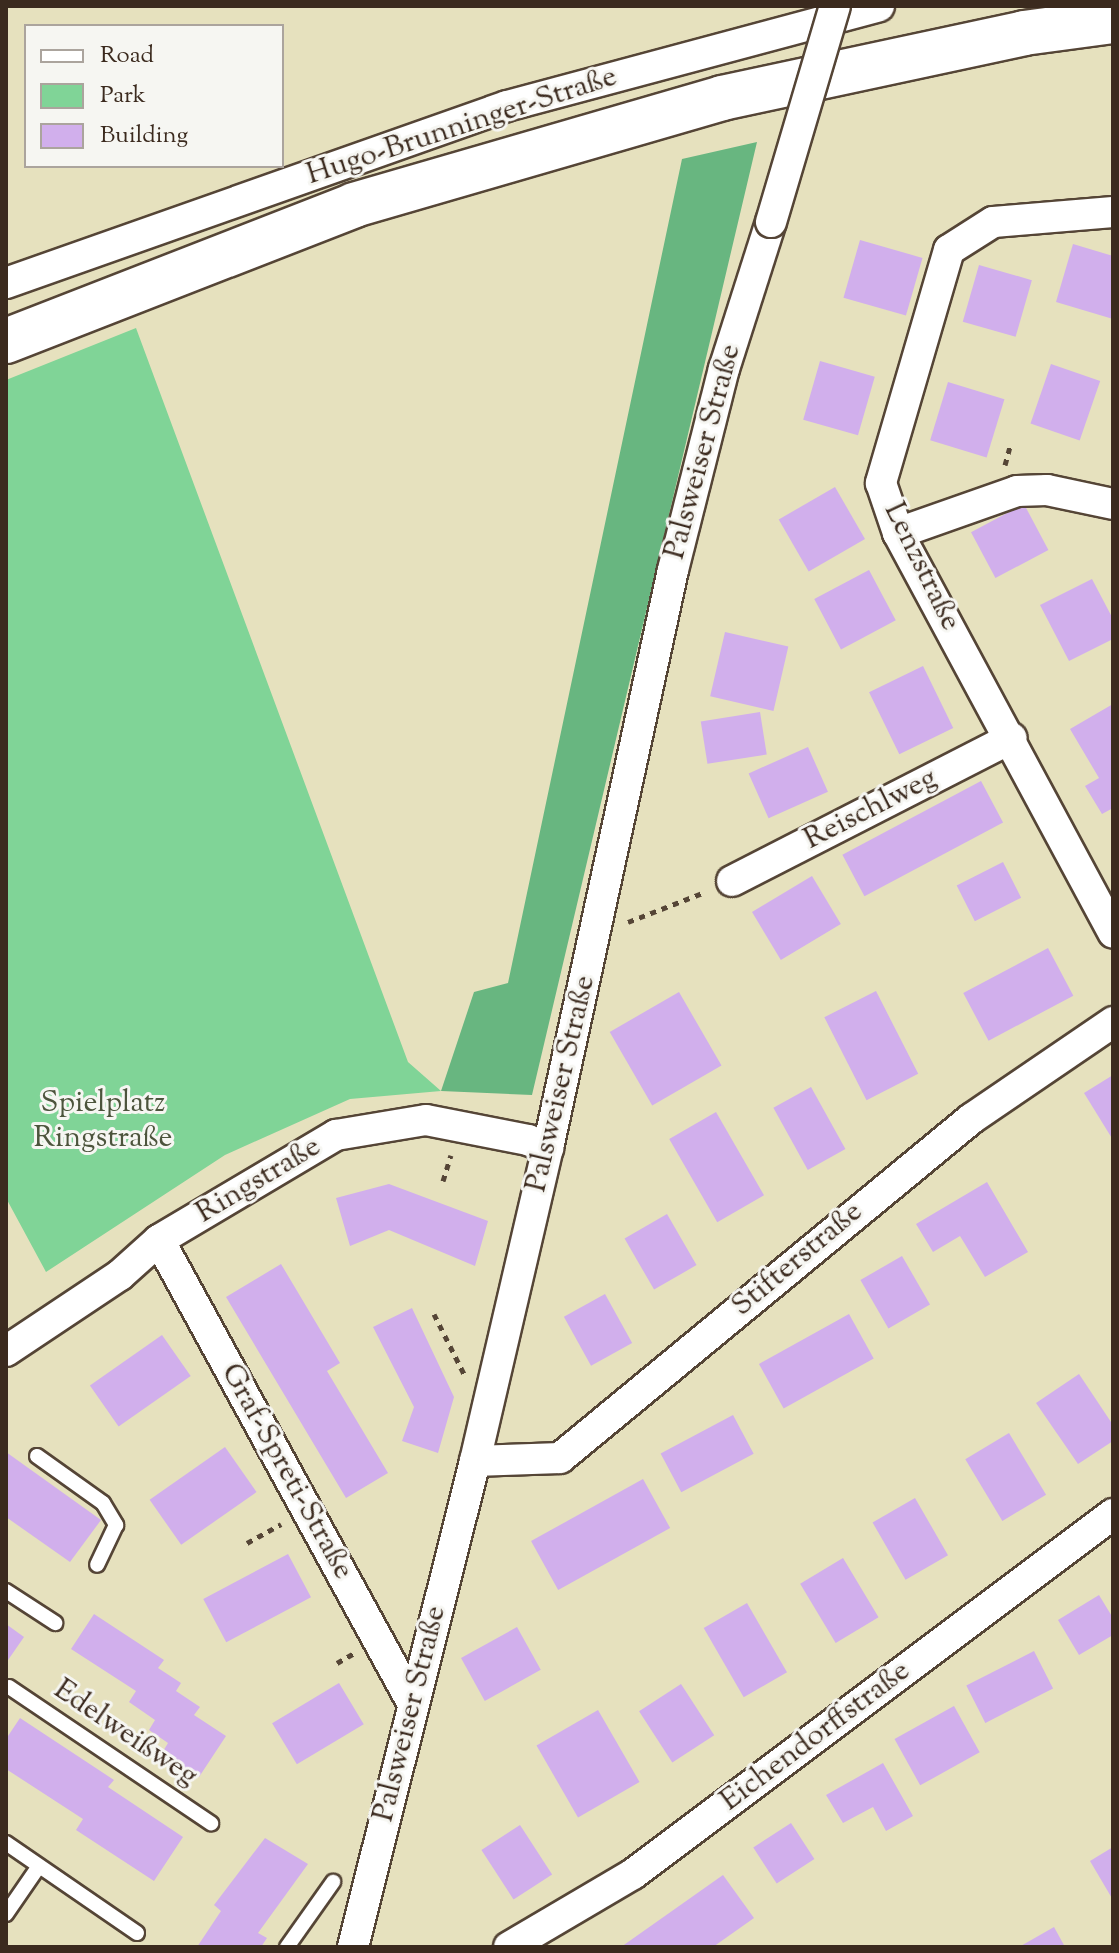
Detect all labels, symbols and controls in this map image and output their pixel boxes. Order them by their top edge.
legend [24,24,284,168]
text: Road [100,39,154,73]
street label: Hugo-Brunninger-Straße [302,60,622,194]
text: Park [100,79,146,113]
text: Building [100,119,188,153]
street label: Palsweiser Straße [658,341,750,563]
street label: Lenzstraße [875,497,967,637]
street label: Reischlweg [799,761,943,859]
street label: Palsweiser Straße [520,972,604,1196]
park label: Spielplatz Ringstraße [33,1086,173,1156]
street label: Ringstraße [190,1130,328,1232]
street label: Stifterstraße [725,1195,871,1325]
street label: Graf-Spreti-Straße [212,1358,360,1586]
street label: Palsweiser Straße [367,1602,455,1826]
street label: Eichendorffstraße [714,1654,918,1820]
street label: Edelweißweg [46,1673,204,1795]

